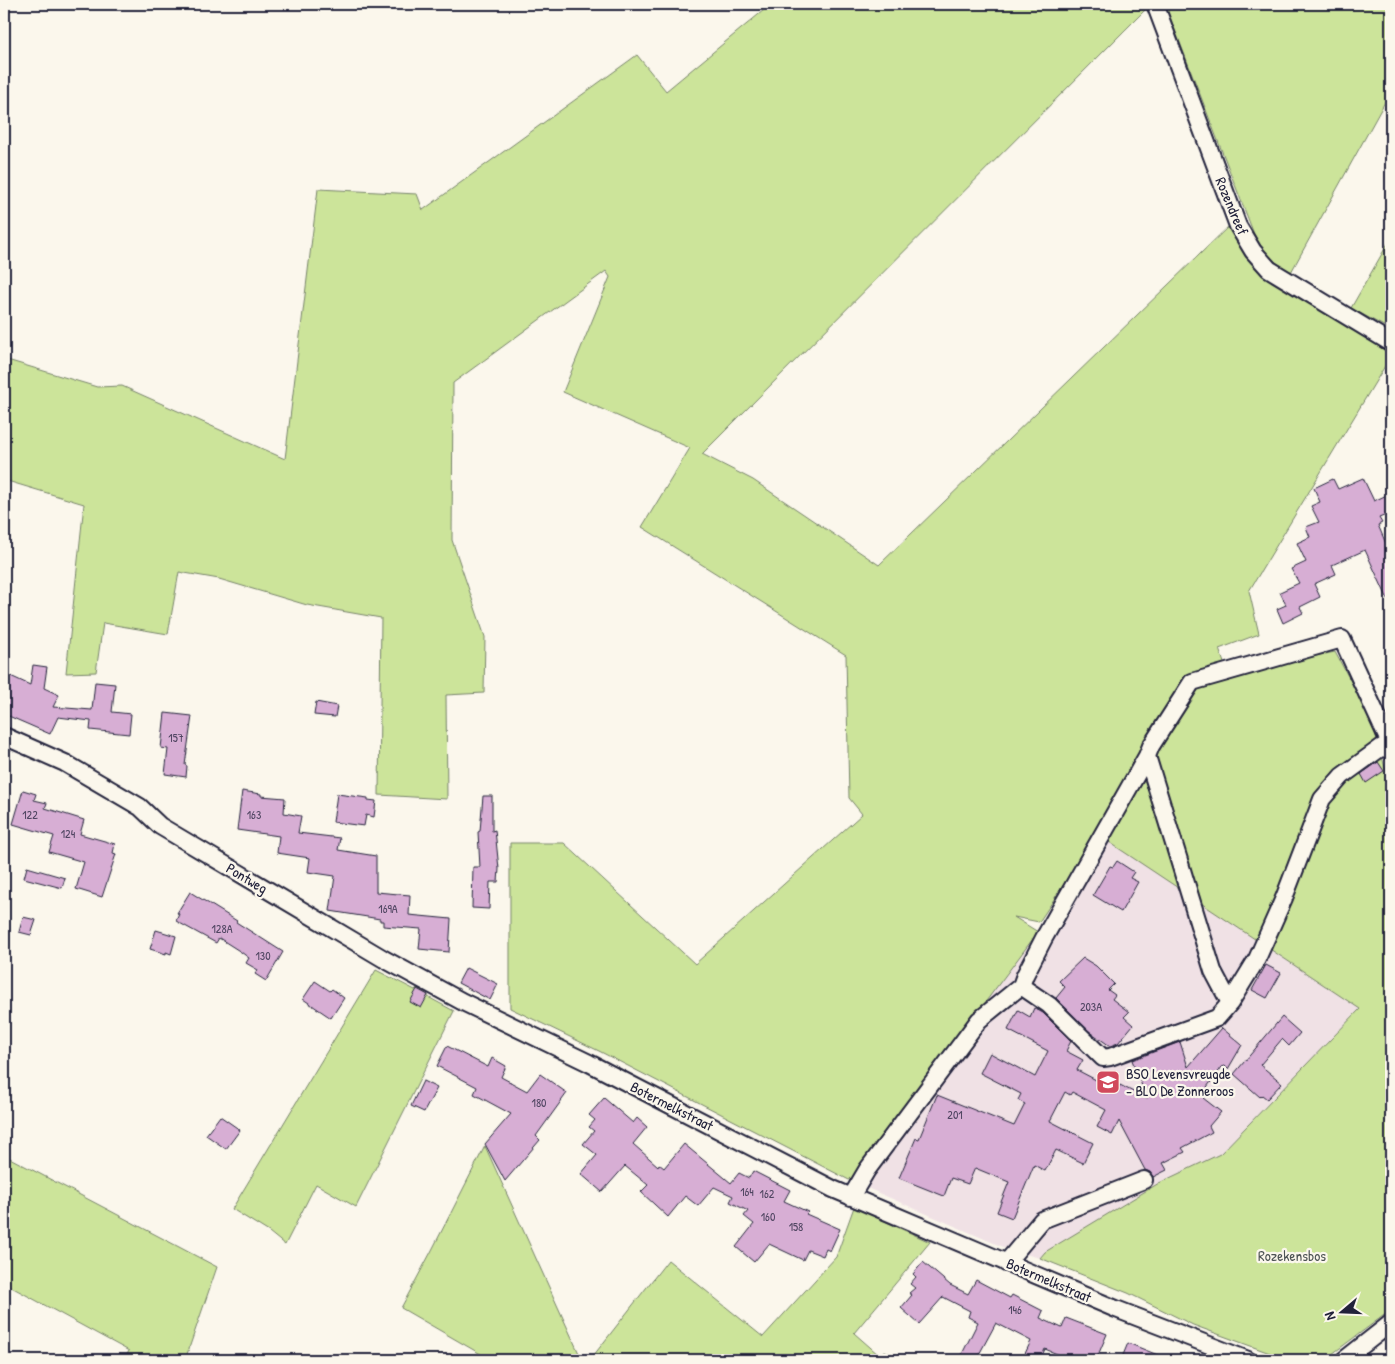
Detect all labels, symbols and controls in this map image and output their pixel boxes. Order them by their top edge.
street label: Rozendreef [1210,174,1254,239]
house number: 157 [168,729,184,746]
house number: 122 [22,806,38,823]
house number: 163 [247,806,261,823]
house number: 124 [61,825,76,842]
street label: Pontweg [222,857,272,899]
house number: 169A [378,900,398,917]
house number: 128A [211,920,233,937]
house number: 130 [255,947,271,964]
house number: 203A [1080,998,1102,1015]
place label: BSO Levensvreugde - BLO De Zonneroos [1126,1063,1234,1101]
school or university icon: BSO Levensvreugde - BLO De Zonneroos [1095,1069,1121,1095]
street label: Botermelkstraat [627,1076,718,1136]
house number: 180 [532,1094,546,1111]
house number: 201 [947,1106,963,1123]
house number: 164 [740,1183,754,1200]
house number: 162 [760,1185,775,1202]
house number: 160 [761,1208,775,1225]
house number: 158 [789,1218,803,1235]
park label: Rozekensbos [1258,1245,1326,1266]
street label: Botermelkstraat [1003,1253,1096,1308]
north arrow [1318,1286,1368,1336]
house number: 146 [1008,1301,1022,1318]
text: N [1319,1309,1339,1323]

